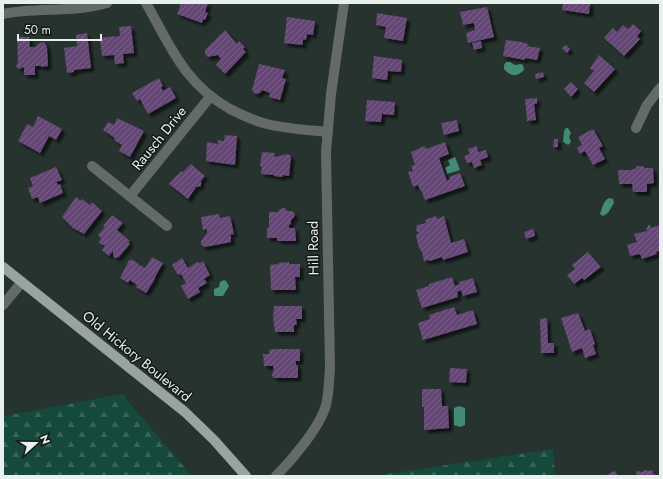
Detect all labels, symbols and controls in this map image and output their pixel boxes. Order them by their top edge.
scale bar [18,16,101,42]
text: 50 m [24,21,51,39]
street label: Rausch Drive [127,102,191,174]
street label: Hill Road [303,221,323,275]
street label: Old Hickory Boulevard [78,306,196,406]
north arrow [16,423,56,463]
text: N [36,432,54,446]

